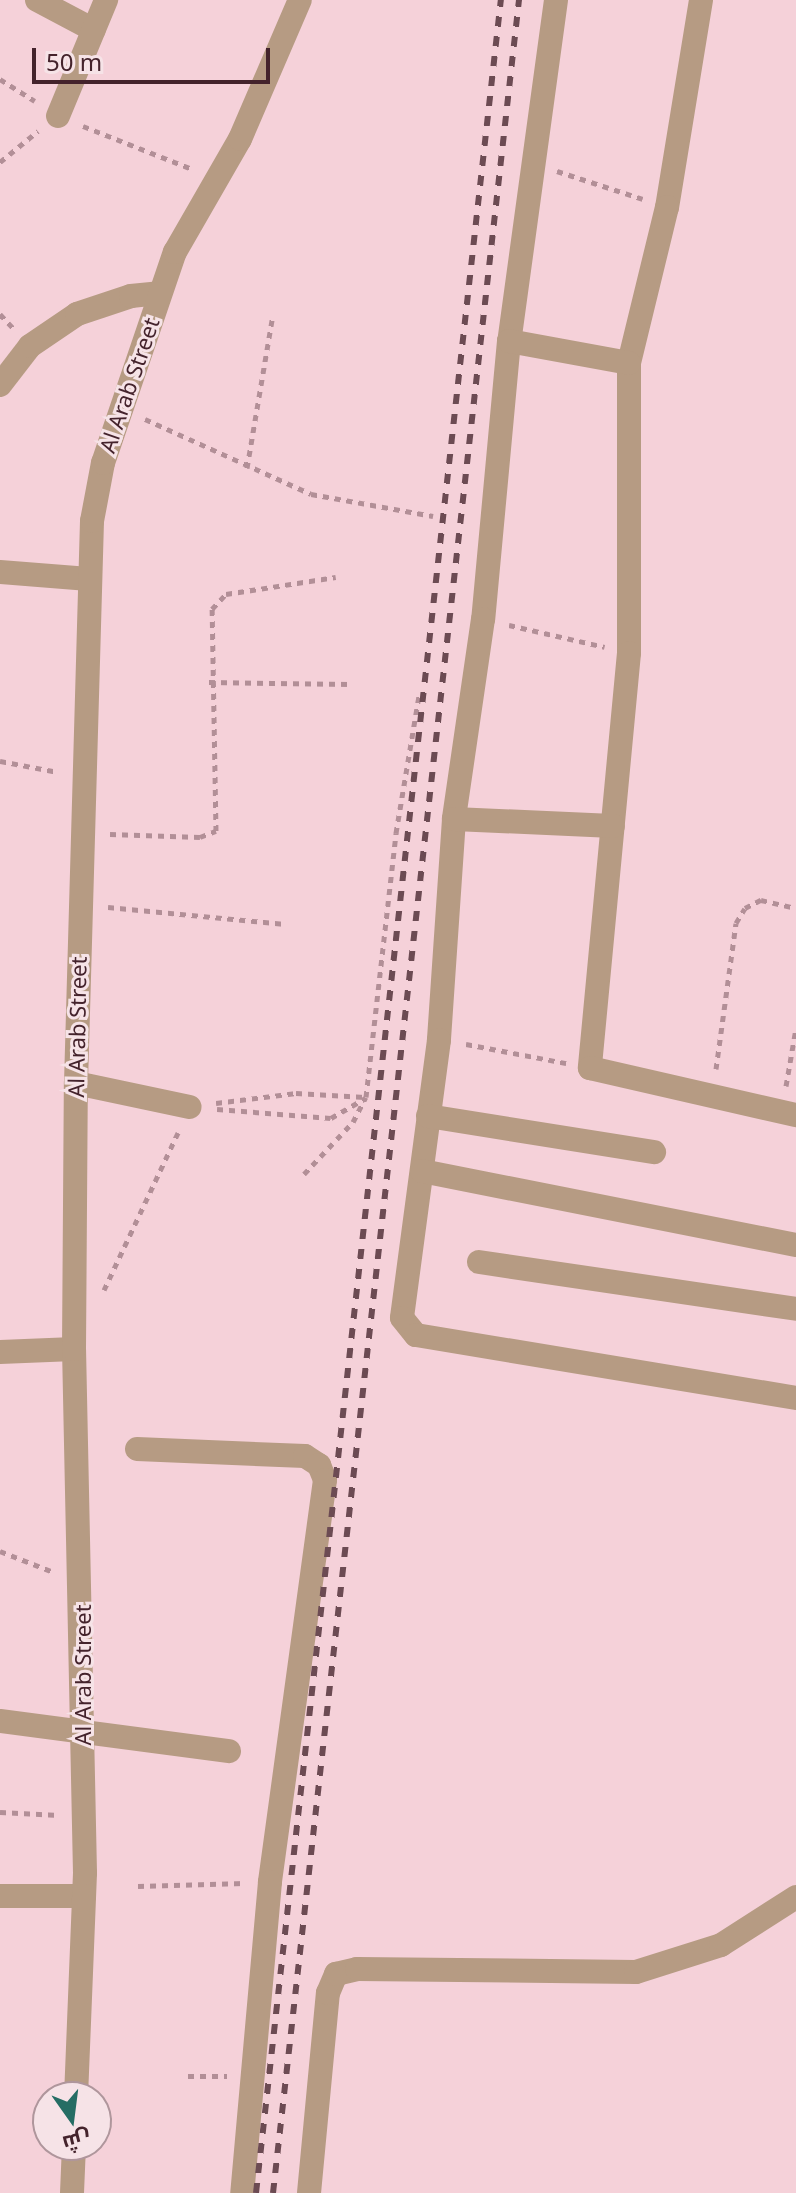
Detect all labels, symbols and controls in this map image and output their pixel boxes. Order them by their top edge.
scale bar [36,32,274,82]
text: 50 m [46,45,102,78]
street label: Al Arab Street [94,314,164,456]
street label: Al Arab Street [63,956,91,1098]
street label: Al Arab Street [70,1604,96,1746]
north arrow [32,2081,112,2161]
text: ش [60,2124,95,2160]

